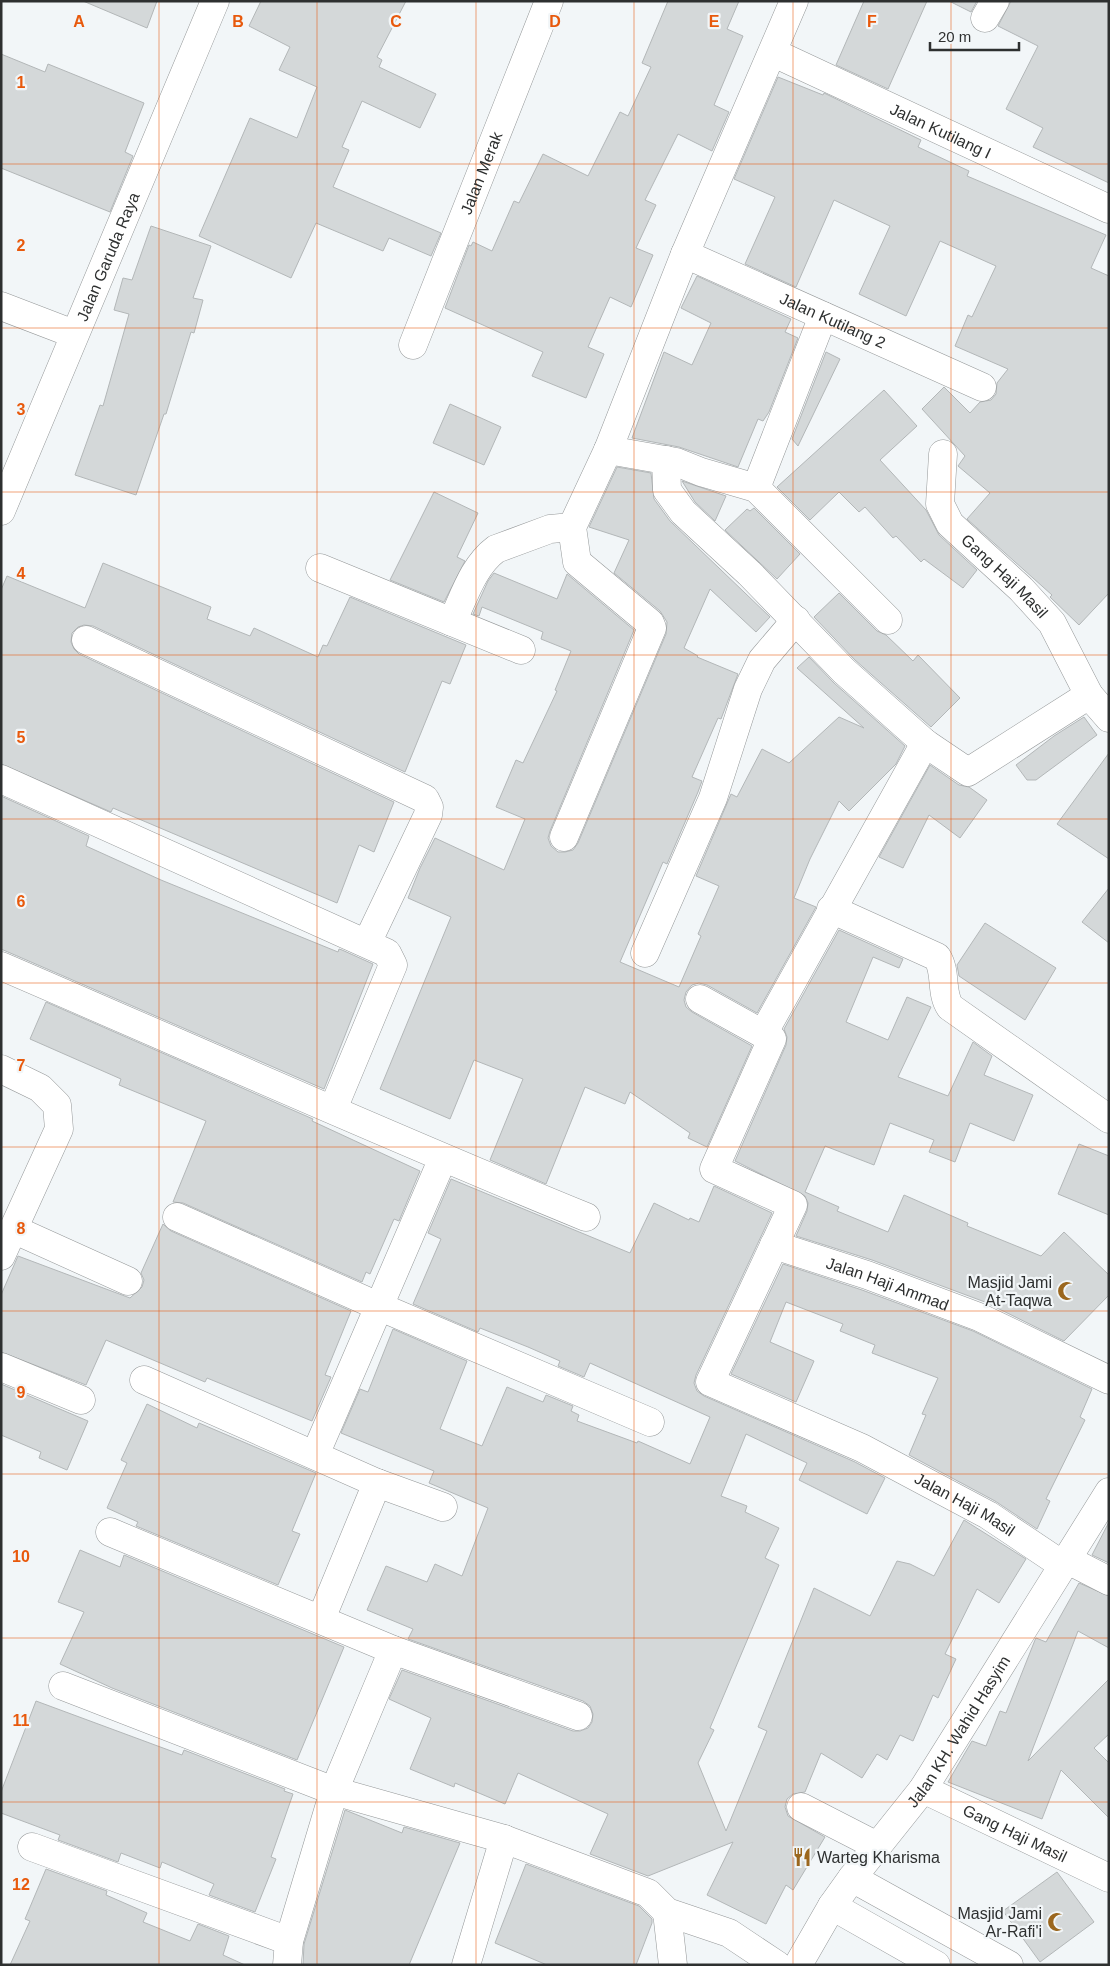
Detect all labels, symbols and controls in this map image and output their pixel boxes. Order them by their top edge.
text: A [73,13,85,30]
text: B [232,13,244,30]
text: C [390,13,402,30]
text: D [549,13,561,30]
text: E [709,13,720,30]
text: F [867,13,877,30]
scale bar [930,20,1019,52]
text: 20 m [938,28,971,45]
text: 1 [17,74,26,91]
street label: Jalan Kutilang I [888,100,994,161]
street label: Jalan Merak [457,128,505,217]
street label: Jalan Garuda Raya [73,190,142,323]
text: 2 [17,237,26,254]
street label: Jalan Kutilang 2 [777,289,888,351]
text: 3 [17,401,26,418]
street label: Gang Haji Masil [958,531,1051,621]
text: 4 [17,565,26,582]
text: 5 [17,729,26,746]
text: 6 [17,893,26,910]
text: 7 [17,1057,26,1074]
text: 8 [17,1220,26,1237]
street label: Jalan Haji Ammad [824,1254,951,1313]
place label: Masjid Jami At-Taqwa [968,1274,1052,1309]
mosque icon: Masjid Jami At-Taqwa [1056,1280,1078,1302]
text: 9 [17,1384,26,1401]
street label: Jalan Haji Masil [912,1469,1018,1539]
text: 10 [12,1548,30,1565]
street label: Jalan KH. Wahid Hasyim [904,1652,1013,1810]
text: 11 [13,1712,30,1729]
street label: Gang Haji Masil [960,1801,1070,1865]
restaurant icon: Warteg Kharisma [791,1846,813,1868]
place label: Warteg Kharisma [817,1849,940,1866]
text: 12 [12,1876,30,1893]
place label: Masjid Jami Ar-Rafi'i [958,1905,1042,1940]
mosque icon: Masjid Jami Ar-Rafi'i [1046,1911,1068,1933]

